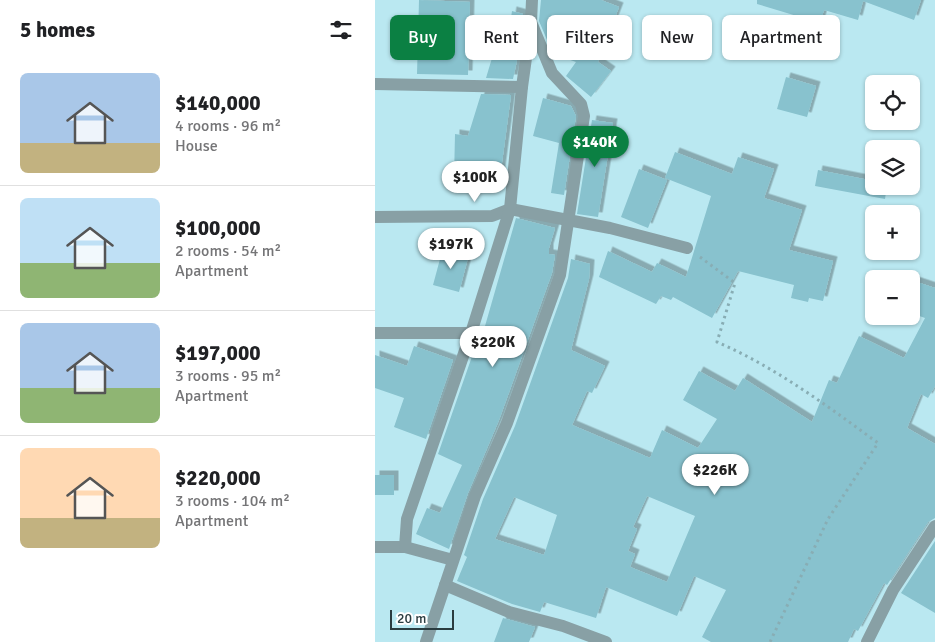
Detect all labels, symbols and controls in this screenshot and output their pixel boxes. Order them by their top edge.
chip: Buy [390,15,455,60]
chip: Rent [465,15,537,60]
chip: Filters [547,15,632,60]
chip: New [642,15,712,60]
chip: Apartment [722,15,840,60]
icon: filters [327,16,355,44]
text: 5 homes [20,17,95,43]
map controls [865,75,920,325]
button: locate [865,75,920,130]
text: $140,000 [175,90,261,116]
icon: home [60,93,120,153]
text: 4 rooms · 96 m² [175,116,281,136]
pin: $140K [560,126,630,168]
text: $140K [573,132,617,152]
text: House [175,136,218,156]
button: layers [865,140,920,195]
pin: $100K [440,160,510,203]
text: $100K [453,167,497,187]
button: + [865,205,920,260]
text: $100,000 [175,215,261,241]
icon: home [60,218,120,278]
pin: $197K [416,228,486,270]
text: $197K [429,234,473,254]
text: 2 rooms · 54 m² [175,241,281,261]
text: Apartment [175,261,248,281]
button: − [865,270,920,325]
pin: $220K [458,326,528,368]
text: $220K [471,332,515,352]
text: $197,000 [175,340,261,366]
icon: home [60,343,120,403]
text: 3 rooms · 95 m² [175,366,281,386]
text: Apartment [175,386,248,406]
pin: $226K [680,454,750,496]
text: $226K [693,460,737,480]
text: $220,000 [175,465,261,491]
icon: home [60,468,120,528]
text: 3 rooms · 104 m² [175,491,290,511]
text: Apartment [175,511,248,531]
scale bar [390,607,454,630]
text: 20 m [397,610,426,627]

